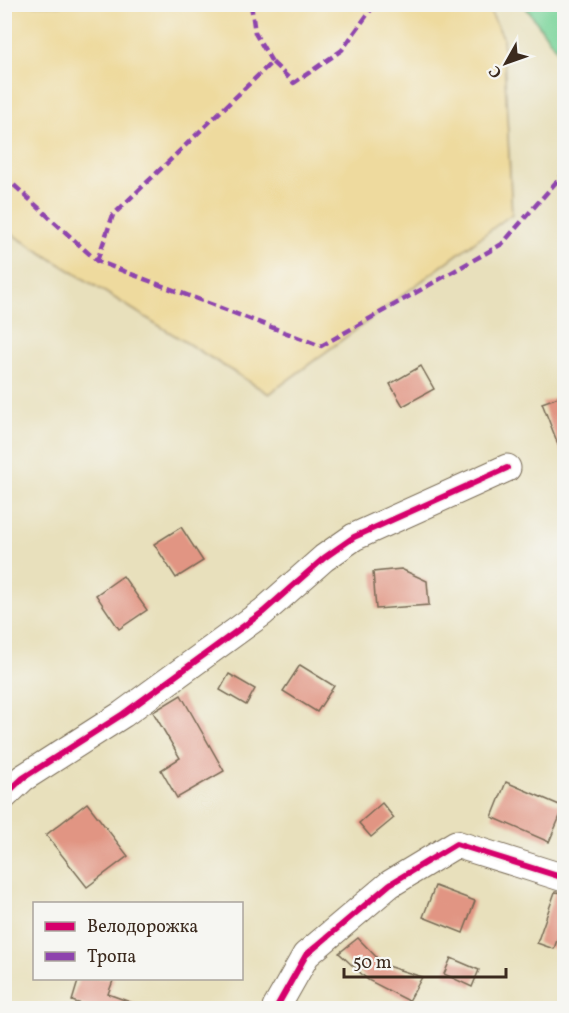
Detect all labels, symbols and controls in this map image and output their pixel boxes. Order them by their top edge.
north arrow [476,33,536,93]
text: С [484,60,508,82]
legend [33,902,243,980]
text: Велодорожка [87,915,198,940]
scale bar [344,941,506,979]
text: Тропа [87,945,136,970]
text: 50 m [353,951,392,976]

